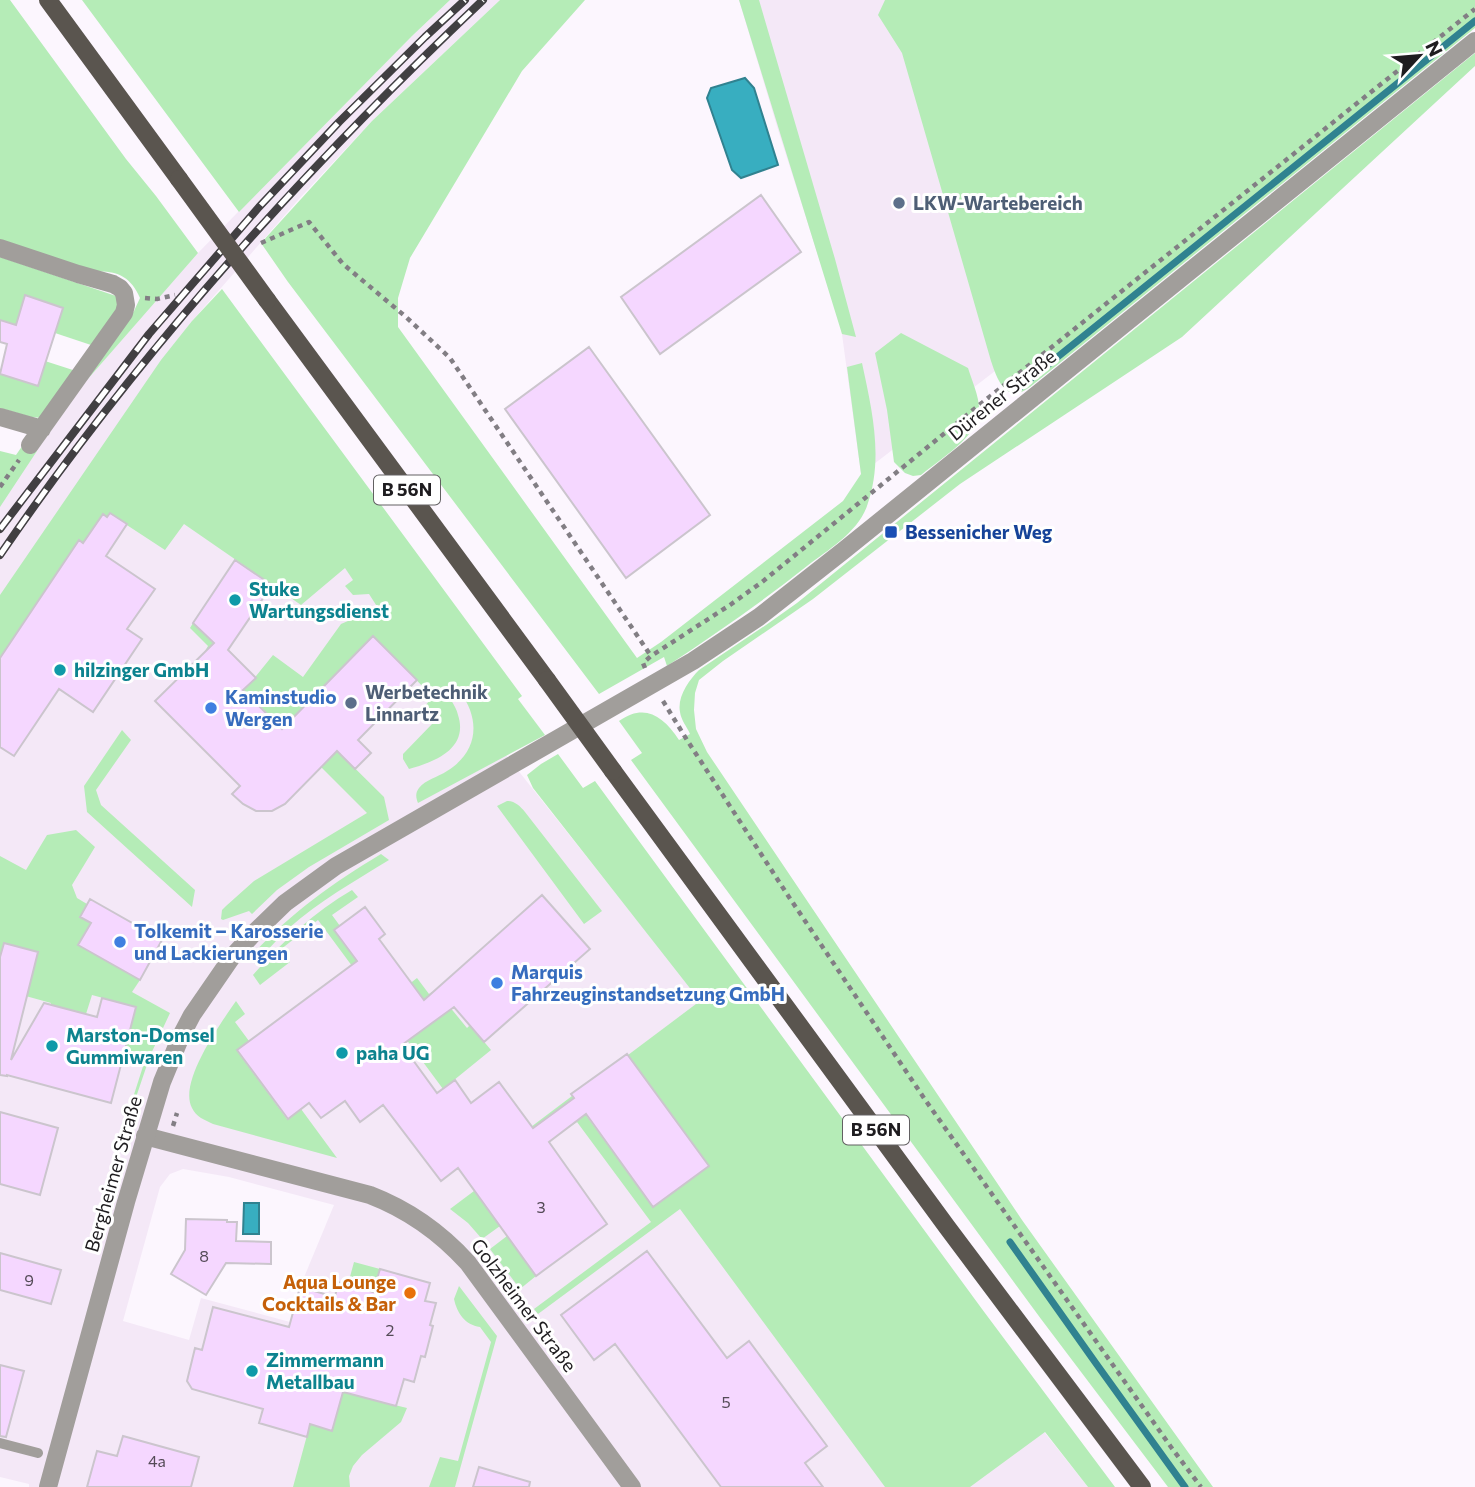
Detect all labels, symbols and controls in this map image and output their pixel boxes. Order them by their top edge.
north arrow [1384,21,1454,91]
text: N [1421,37,1448,60]
place label: LKW-Wartebereich [913,191,1083,214]
marker: LKW-Wartebereich [891,195,907,211]
street label: Dürener Straße [943,344,1060,445]
road number: B 56N [374,476,440,504]
place label: Bessenicher Weg [905,520,1053,543]
marker: Bessenicher Weg [883,524,899,540]
place label: Stuke Wartungsdienst [249,577,389,622]
marker: Stuke Wartungsdienst [227,592,243,608]
place label: hilzinger GmbH [74,658,209,681]
marker: hilzinger GmbH [52,662,68,678]
place label: Werbetechnik Linnartz [365,680,488,725]
place label: Kaminstudio Wergen [225,685,337,730]
marker: Werbetechnik Linnartz [343,695,359,711]
marker: Kaminstudio Wergen [203,700,219,716]
place label: Tolkemit – Karosserie und Lackierungen [134,919,323,964]
marker: Tolkemit – Karosserie und Lackierungen [112,934,128,950]
place label: Marquis Fahrzeuginstandsetzung GmbH [511,960,785,1005]
marker: Marquis Fahrzeuginstandsetzung GmbH [489,975,505,991]
place label: Marston-Domsel Gummiwaren [66,1023,215,1068]
marker: Marston-Domsel Gummiwaren [44,1038,60,1054]
place label: paha UG [356,1041,430,1064]
marker: paha UG [334,1045,350,1061]
street label: Bergheimer Straße [79,1093,146,1255]
road number: B 56N [843,1115,909,1144]
house number: 3 [536,1197,546,1216]
street label: Golzheimer Straße [467,1234,582,1376]
house number: 8 [199,1246,209,1265]
house number: 9 [24,1270,34,1289]
place label: Aqua Lounge Cocktails & Bar [262,1270,396,1315]
marker: Aqua Lounge Cocktails & Bar [402,1285,418,1301]
house number: 2 [386,1320,395,1339]
place label: Zimmermann Metallbau [266,1348,384,1393]
marker: Zimmermann Metallbau [244,1363,260,1379]
house number: 5 [721,1392,731,1411]
house number: 4a [148,1451,166,1470]

